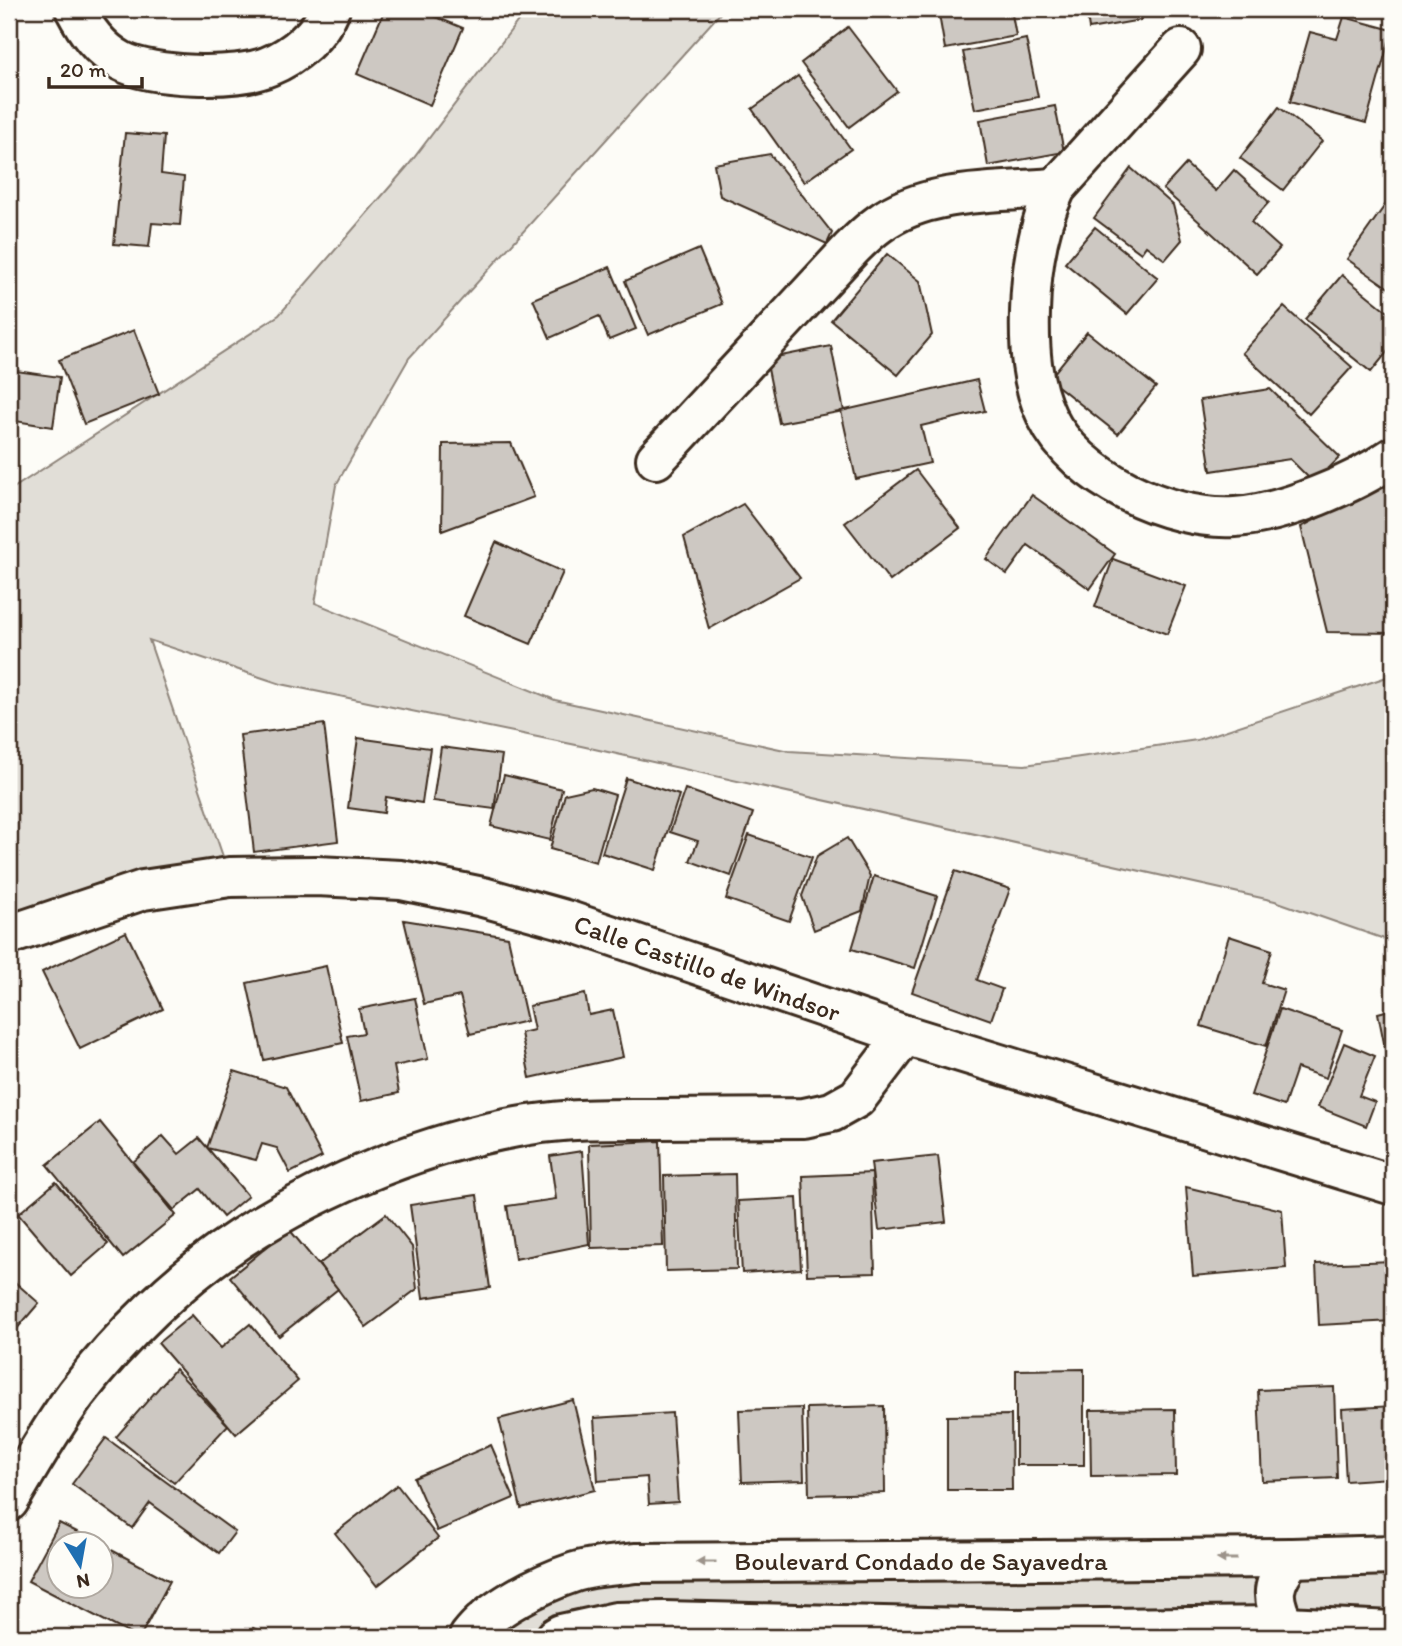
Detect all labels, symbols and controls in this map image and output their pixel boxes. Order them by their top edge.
scale bar [49,46,142,90]
text: 20 m [60,57,107,82]
street label: Calle Castillo de Windsor [570,907,845,1029]
north arrow [46,1530,116,1600]
street label: Boulevard Condado de Sayavedra [734,1545,1108,1577]
one-way arrow [1216,1553,1238,1565]
one-way arrow [694,1557,716,1568]
text: N [75,1569,92,1594]

